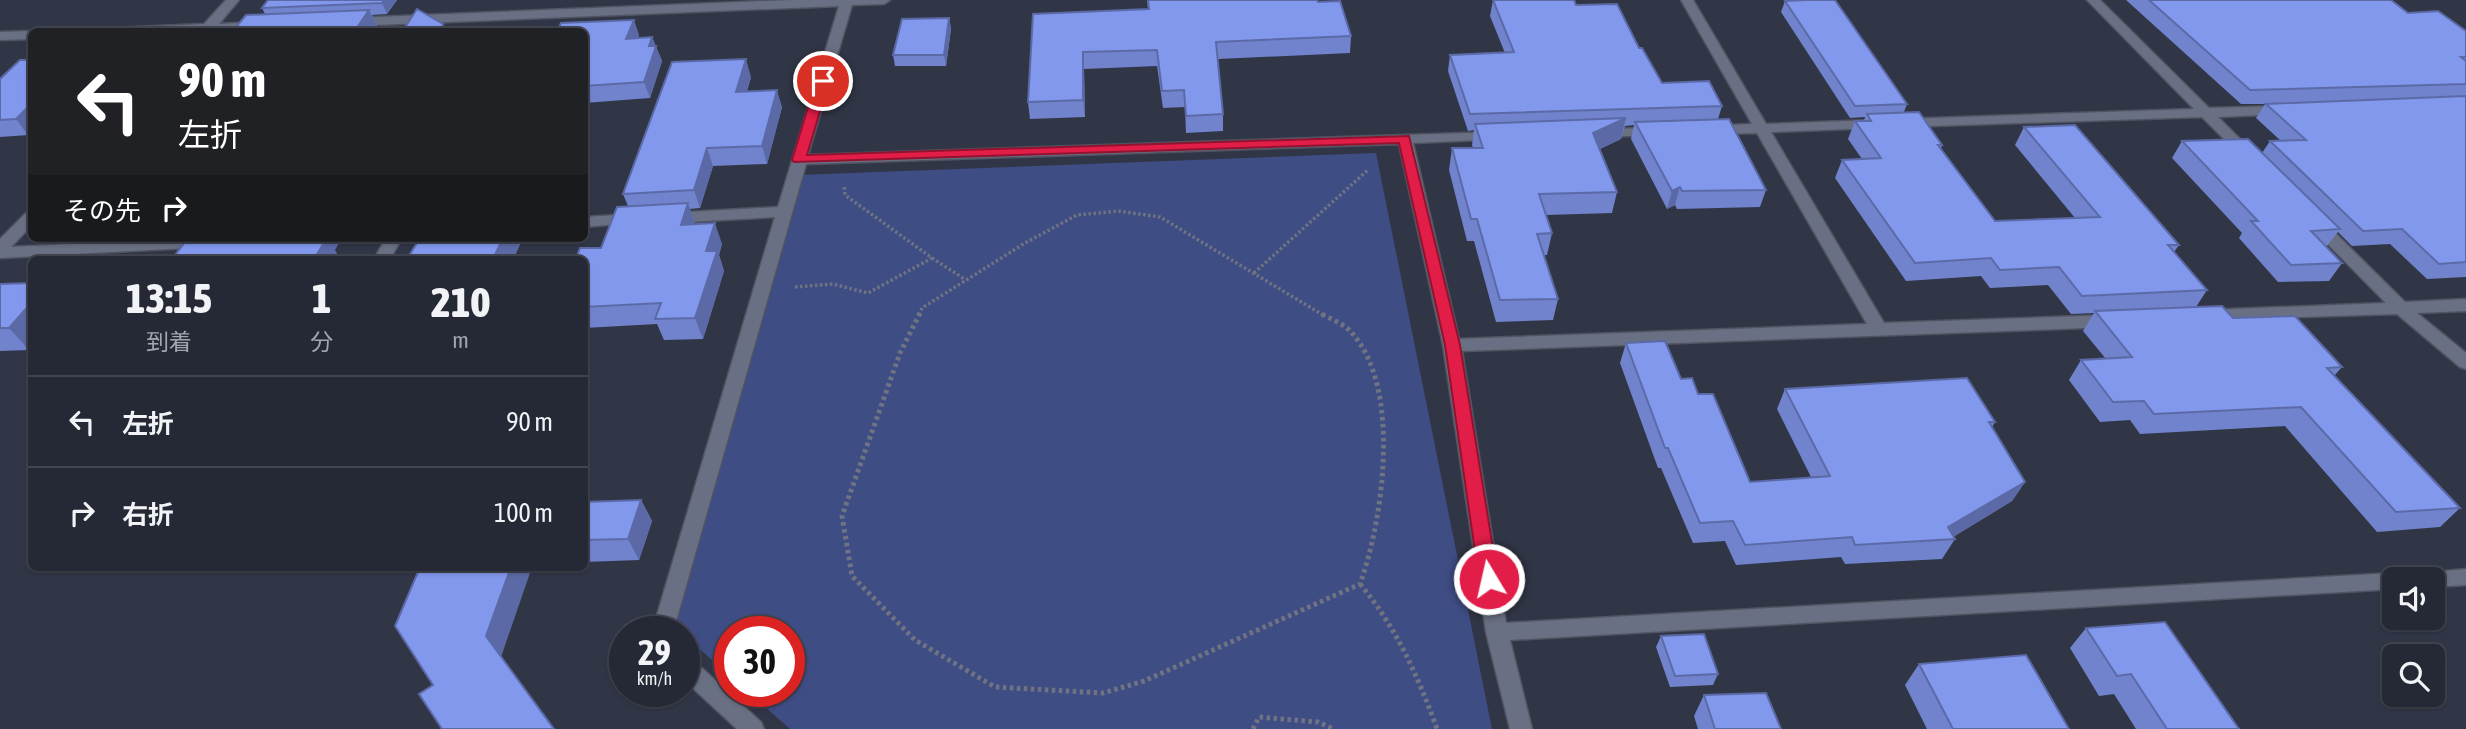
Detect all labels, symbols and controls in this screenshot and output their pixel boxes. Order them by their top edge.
text: 90 m [178,51,266,107]
pin [793,51,853,111]
icon: left [63,56,154,147]
icon: arrive [804,62,842,100]
text: 左折 [178,116,242,153]
icon: right [155,189,193,227]
text: その先 [63,196,141,226]
text: 13:15 [126,274,212,322]
text: 1 [312,274,331,322]
text: 210 [431,278,490,326]
text: m [452,327,469,353]
text: 到着 [146,329,192,355]
text: 分 [310,329,333,355]
icon: left [63,403,101,441]
text: 90 m [506,407,553,437]
text: 左折 [122,409,174,439]
icon: right [63,494,101,532]
text: 100 m [494,498,553,528]
text: 右折 [122,500,174,530]
position arrow [1452,542,1526,616]
map controls [2382,567,2445,707]
button: sound [2382,567,2445,630]
speed limit sign: 30 [714,616,805,707]
text: 29 [638,632,671,672]
button: search [2382,644,2445,707]
text: km/h [637,668,672,689]

